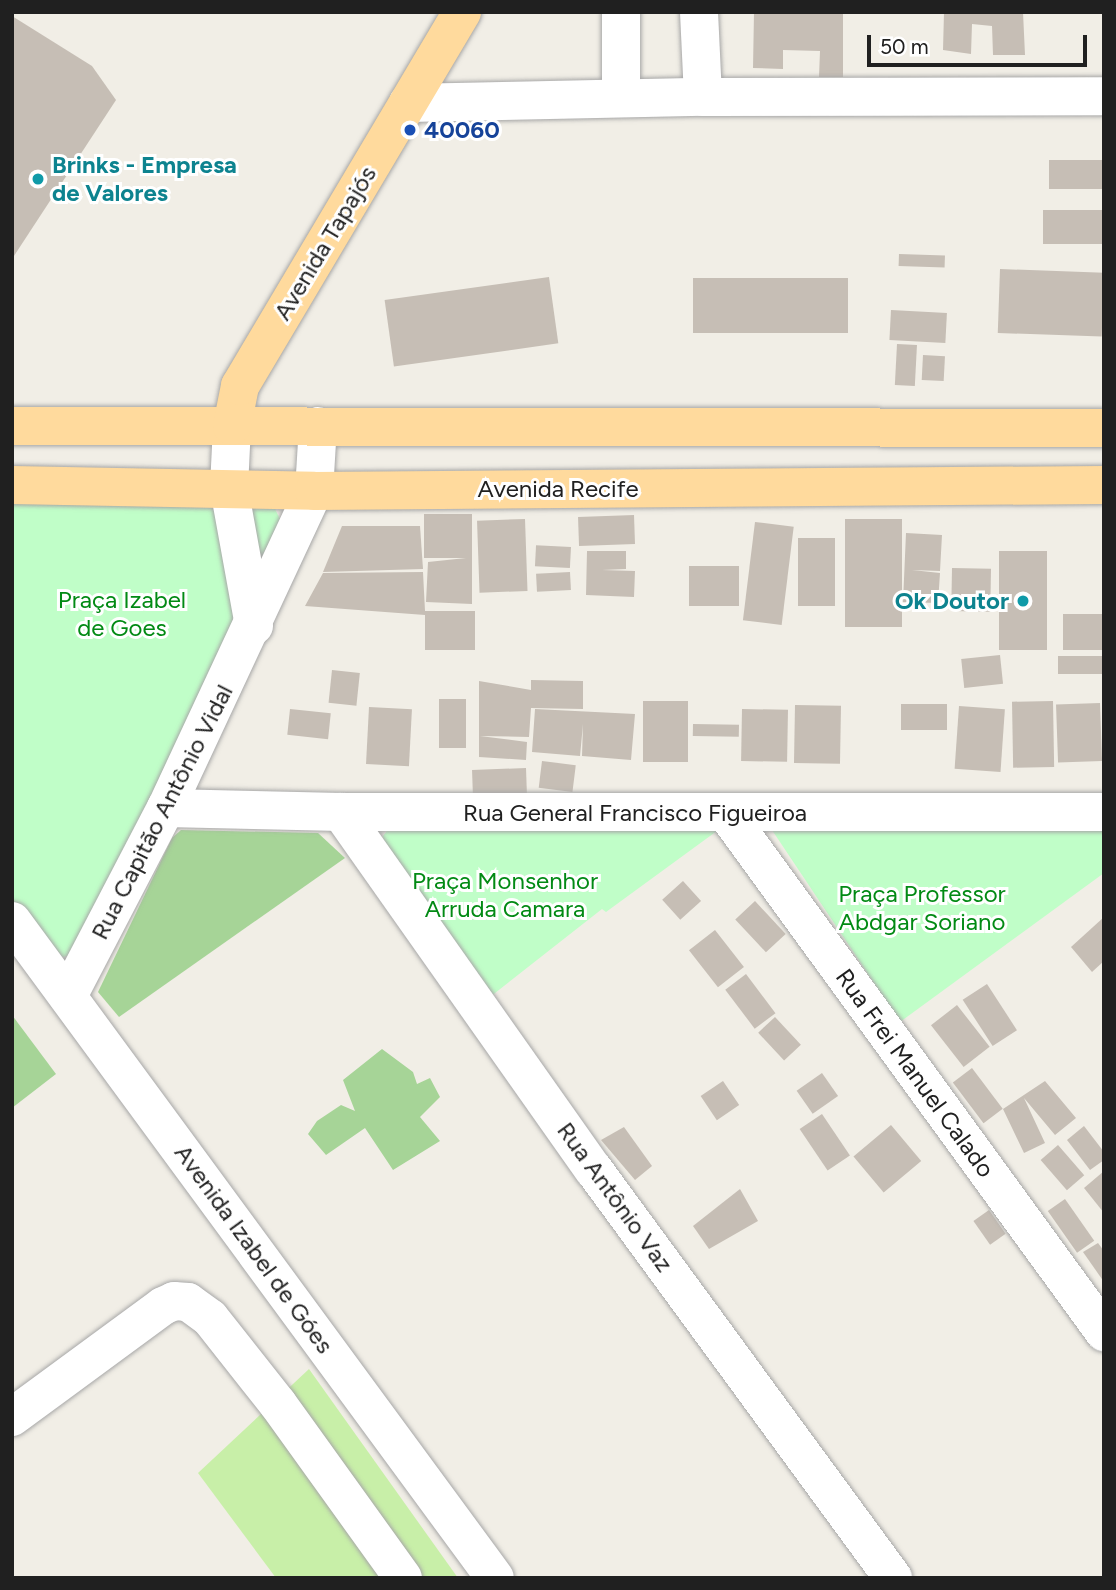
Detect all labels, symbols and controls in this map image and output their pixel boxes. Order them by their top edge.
scale bar [871,21,1092,65]
text: 50 m [880,34,929,59]
place label: 40060 [424,116,500,144]
marker: 40060 [402,122,418,138]
place label: Brinks - Empresa de Valores [52,151,237,207]
street label: Avenida Tapajós [268,161,382,325]
marker: Brinks - Empresa de Valores [30,171,46,187]
street label: Avenida Recife [477,475,639,503]
park label: Praça Izabel de Goes [58,586,186,642]
place label: Ok Doutor [895,587,1009,615]
marker: Ok Doutor [1015,593,1031,609]
street label: Rua Capitão Antônio Vidal [85,680,239,944]
street label: Rua General Francisco Figueiroa [463,799,807,827]
park label: Praça Monsenhor Arruda Camara [412,867,598,923]
park label: Praça Professor Abdgar Soriano [838,880,1006,936]
street label: Rua Frei Manuel Calado [830,963,1000,1183]
street label: Rua Antônio Vaz [551,1117,679,1277]
street label: Avenida Izabel de Góes [169,1139,339,1359]

